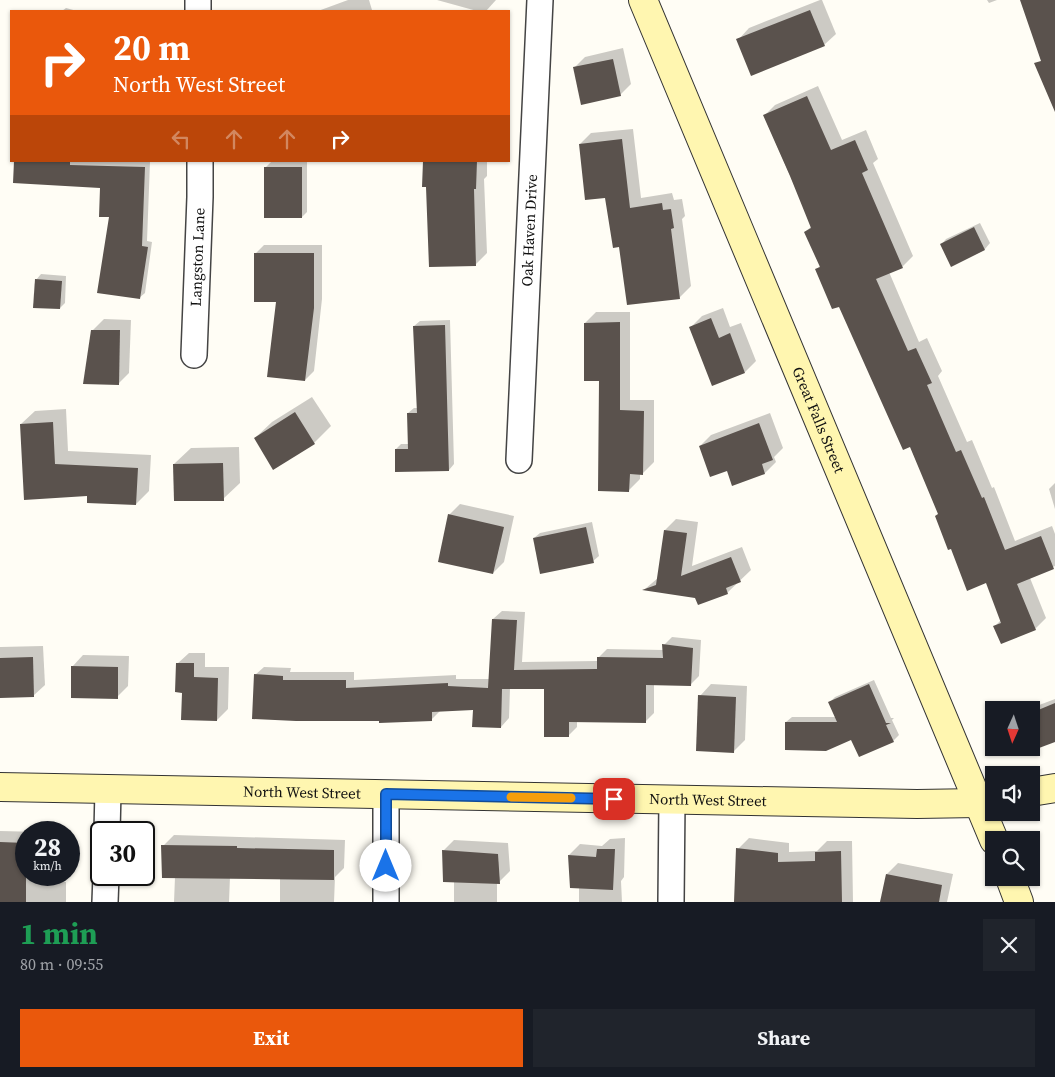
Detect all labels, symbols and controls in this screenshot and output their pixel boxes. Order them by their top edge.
text: 20 m [113,24,190,72]
icon: right [30,30,95,95]
text: North West Street [113,69,285,99]
icon: left [167,125,195,153]
icon: ahead [220,125,248,153]
icon: ahead [273,125,301,153]
icon: right [326,125,354,153]
street label: Oak Haven Drive [516,173,542,287]
street label: Langston Lane [185,207,210,307]
street label: Great Falls Street [787,363,851,476]
north arrow [985,701,1040,756]
map controls [985,701,1040,886]
button: sound [985,766,1040,821]
pin [593,778,635,820]
street label: North West Street [243,781,361,804]
icon: arrive [600,785,628,813]
street label: North West Street [649,788,767,811]
speed limit sign: 30 [90,821,155,886]
text: 28 [34,830,61,864]
button: search [985,831,1040,886]
position arrow [359,839,411,891]
text: km/h [33,858,62,874]
text: 1 min [20,913,98,954]
button: close [983,919,1035,971]
text: 80 m · 09:55 [20,953,103,975]
button: Exit [20,1009,523,1067]
button: Share [533,1009,1035,1067]

